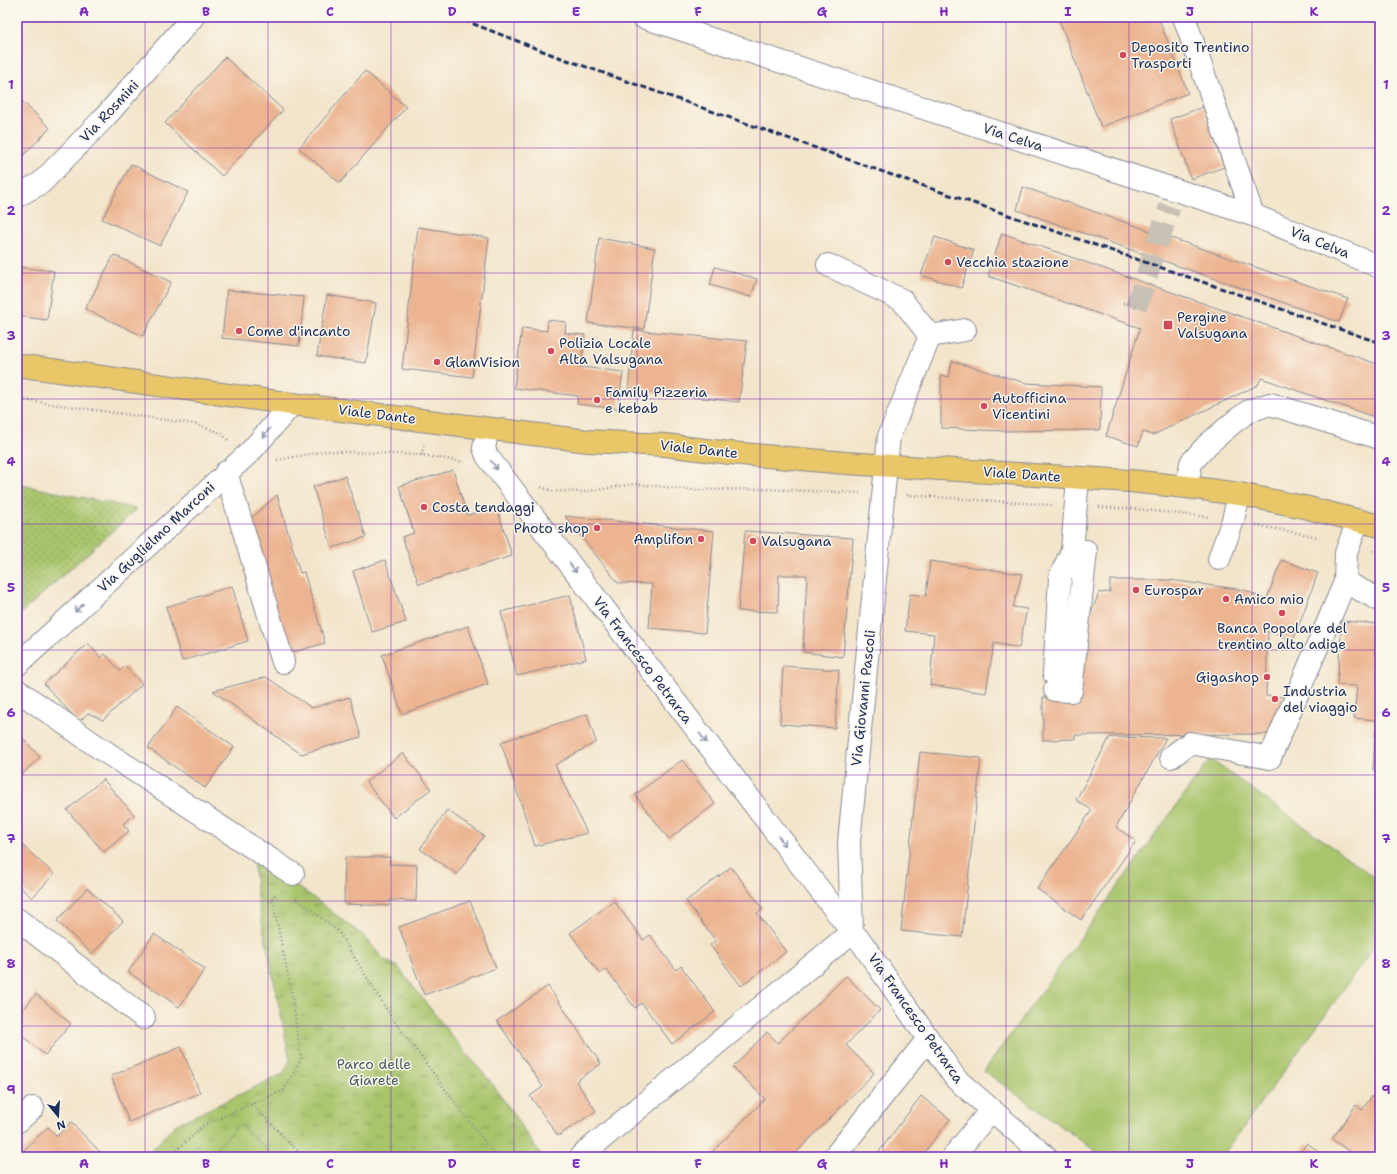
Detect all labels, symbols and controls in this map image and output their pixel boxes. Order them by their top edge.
text: A [79,3,89,20]
text: B [202,3,210,20]
text: C [326,3,334,20]
text: D [447,3,457,20]
text: E [572,3,581,20]
text: F [694,3,702,20]
text: G [817,3,828,20]
text: H [939,3,949,20]
text: I [1064,3,1072,20]
text: J [1186,3,1194,20]
text: K [1310,3,1319,20]
place label: Deposito Trentino Trasporti [1131,38,1249,72]
marker: Deposito Trentino Trasporti [1118,50,1128,60]
text: 1 [8,76,14,93]
street label: Via Rosmini [75,76,143,146]
text: 1 [1383,76,1389,93]
street label: Via Celva [980,119,1046,155]
text: 2 [6,202,16,219]
text: 2 [1381,202,1391,219]
street label: Via Celva [1288,222,1353,262]
place label: Vecchia stazione [956,253,1069,271]
marker: Vecchia stazione [943,257,953,267]
place label: Pergine Valsugana [1177,308,1248,342]
marker: Pergine Valsugana [1162,319,1174,331]
place label: Come d'incanto [247,322,350,340]
marker: Come d'incanto [234,326,244,336]
text: 3 [6,327,16,344]
text: 3 [1381,327,1391,344]
place label: Polizia Locale Alta Valsugana [559,334,663,368]
marker: Polizia Locale Alta Valsugana [546,346,556,356]
place label: GlamVision [445,353,520,371]
marker: GlamVision [432,357,442,367]
place label: Family Pizzeria e kebab [605,383,708,417]
place label: Autofficina Vicentini [992,389,1067,423]
marker: Family Pizzeria e kebab [592,395,602,405]
street label: Viale Dante [337,400,417,428]
marker: Autofficina Vicentini [979,401,989,411]
one-way arrow [261,428,271,438]
street label: Viale Dante [659,436,739,462]
text: 4 [6,453,16,470]
text: 4 [1381,453,1391,470]
one-way arrow [490,459,498,470]
street label: Viale Dante [982,462,1062,486]
street label: Via Guglielmo Marconi [93,478,219,596]
place label: Costa tendaggi [432,498,535,516]
marker: Costa tendaggi [419,502,429,512]
place label: Photo shop [514,519,589,537]
marker: Photo shop [592,523,602,533]
place label: Amplifon [633,530,693,548]
place label: Valsugana [761,532,832,550]
marker: Amplifon [696,534,706,544]
marker: Valsugana [748,536,758,546]
one-way arrow [569,563,577,574]
text: 5 [7,579,15,596]
text: 5 [1382,579,1390,596]
place label: Eurospar [1144,581,1204,599]
marker: Eurospar [1131,585,1141,595]
place label: Amico mio [1234,590,1304,608]
street label: Via Francesco Petrarca [589,593,697,727]
marker: Amico mio [1221,594,1231,604]
one-way arrow [74,603,84,613]
marker: Banca Popolare del trentino alto adige [1277,608,1287,618]
place label: Banca Popolare del trentino alto adige [1217,619,1348,653]
street label: Via Giovanni Pascoli [847,629,879,767]
place label: Gigashop [1196,668,1259,686]
marker: Gigashop [1262,672,1272,682]
place label: Industria del viaggio [1283,682,1358,716]
marker: Industria del viaggio [1270,694,1280,704]
text: 6 [6,704,16,721]
text: 6 [1381,704,1391,721]
one-way arrow [699,733,707,744]
text: 7 [6,830,16,847]
text: 7 [1381,830,1391,847]
one-way arrow [778,836,786,847]
street label: Via Francesco Petrarca [864,949,968,1087]
text: 8 [6,955,16,972]
text: 8 [1381,955,1391,972]
park label: Parco delle Giarete [337,1055,411,1089]
text: 9 [6,1081,16,1098]
text: 9 [1381,1081,1391,1098]
north arrow [38,1096,78,1136]
text: N [54,1117,67,1134]
text: A [79,1155,89,1172]
text: B [202,1155,210,1172]
text: C [326,1155,334,1172]
text: D [447,1155,457,1172]
text: E [572,1155,581,1172]
text: F [694,1155,702,1172]
text: G [817,1155,828,1172]
text: H [939,1155,949,1172]
text: I [1064,1155,1072,1172]
text: J [1186,1155,1194,1172]
text: K [1310,1155,1319,1172]

